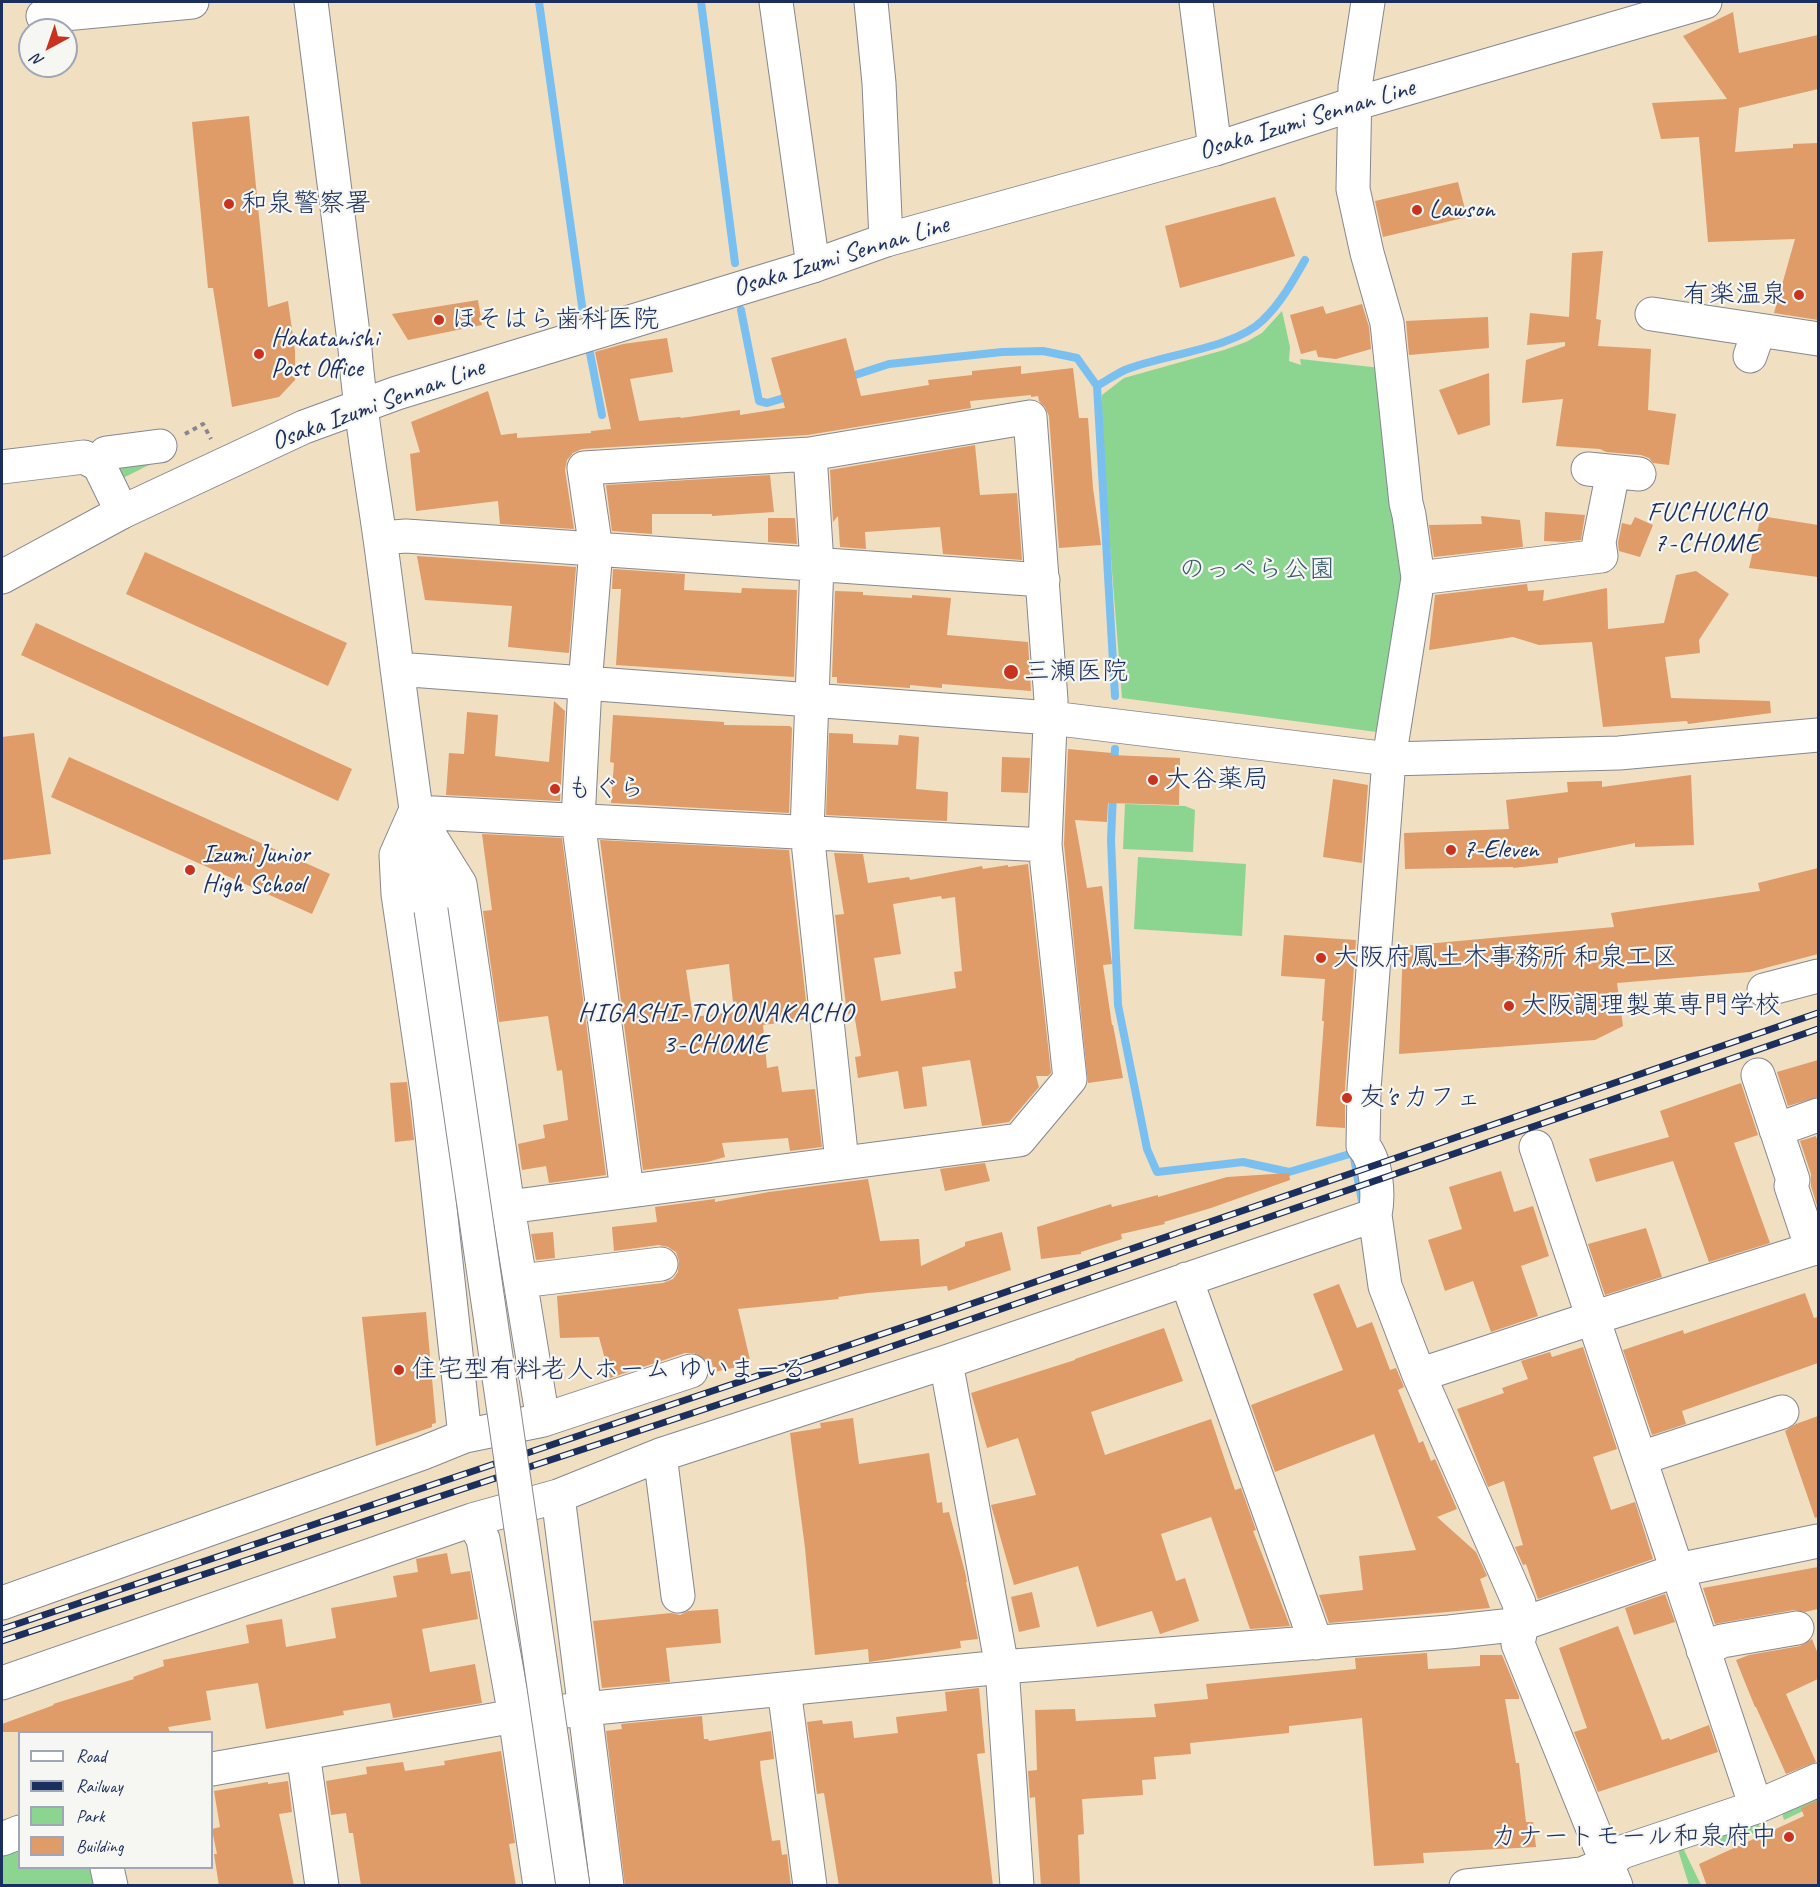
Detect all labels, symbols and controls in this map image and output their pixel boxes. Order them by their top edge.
north arrow [18,18,78,78]
text: N [27,49,48,71]
street label: Osaka Izumi Sennan Line [1195,72,1419,168]
place label: 和泉警察署 [241,188,371,220]
place label: Lawson [1429,194,1494,226]
marker: 和泉警察署 [222,197,236,211]
marker: Lawson [1410,203,1424,217]
street label: Osaka Izumi Sennan Line [729,209,953,305]
place label: 有楽温泉 [1683,279,1787,311]
marker: 有楽温泉 [1792,288,1806,302]
place label: ほそはら歯科医院 [451,304,659,336]
marker: ほそはら歯科医院 [432,313,446,327]
place label: Hakatanishi Post Office [271,323,378,384]
marker: Hakatanishi Post Office [252,347,266,361]
street label: Osaka Izumi Sennan Line [267,352,489,458]
district label: FUCHUCHO 7-CHOME [1647,497,1767,560]
park label: のっぺら公園 [1179,554,1335,586]
place label: 三瀬医院 [1024,656,1128,688]
marker: 三瀬医院 [1002,663,1020,681]
place label: 大谷薬局 [1165,764,1269,796]
place label: もぐら [567,773,645,805]
marker: 大谷薬局 [1146,773,1160,787]
marker: もぐら [548,782,562,796]
place label: 7-Eleven [1463,834,1539,866]
place label: Izumi Junior High School [202,839,310,900]
marker: 7-Eleven [1444,843,1458,857]
marker: Izumi Junior High School [183,863,197,877]
place label: 大阪府鳳土木事務所 和泉工区 [1333,942,1677,974]
marker: 大阪府鳳土木事務所 和泉工区 [1314,951,1328,965]
place label: 大阪調理製菓専門学校 [1521,990,1781,1022]
district label: HIGASHI-TOYONAKACHO 3-CHOME [578,998,854,1061]
marker: 大阪調理製菓専門学校 [1502,999,1516,1013]
place label: 友's カフェ [1359,1082,1481,1114]
marker: 友's カフェ [1340,1091,1354,1105]
place label: 住宅型有料老人ホーム ゆいまーる [411,1354,807,1386]
marker: 住宅型有料老人ホーム ゆいまーる [392,1363,406,1377]
legend [18,1731,213,1869]
text: Road [76,1745,106,1767]
text: Railway [76,1775,123,1797]
text: Park [76,1805,105,1827]
place label: カナートモール和泉府中 [1491,1821,1777,1853]
marker: カナートモール和泉府中 [1782,1830,1796,1844]
text: Building [76,1835,123,1857]

